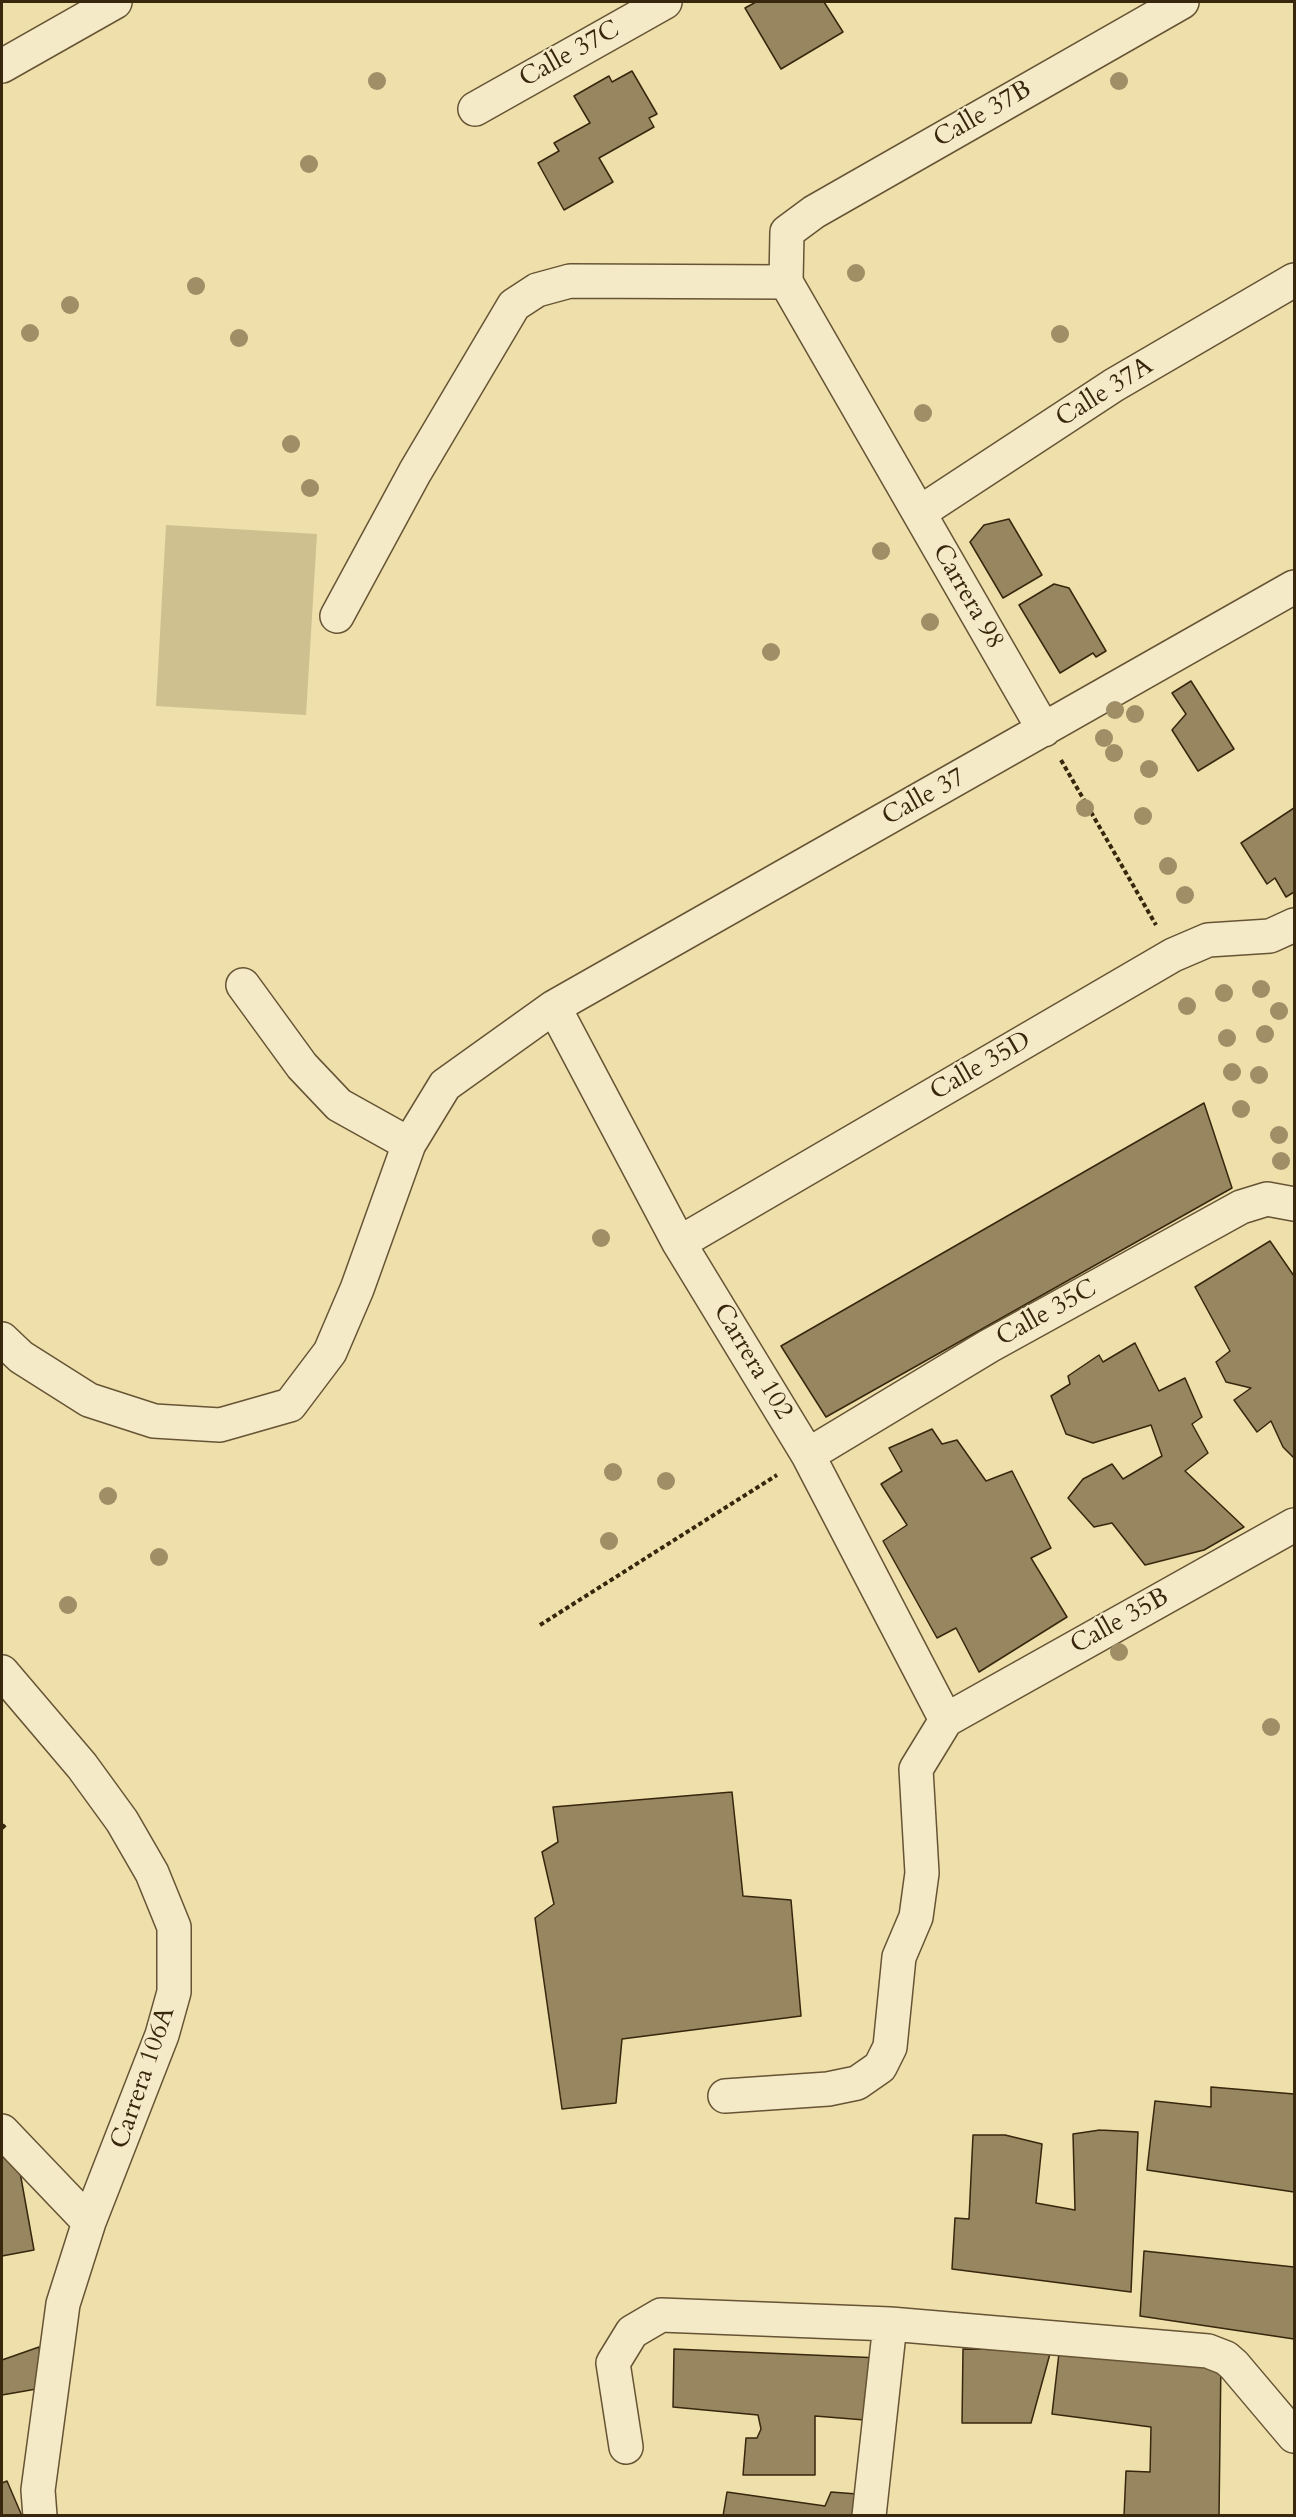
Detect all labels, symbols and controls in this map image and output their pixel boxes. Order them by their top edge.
street label: Calle 37C [514,15,626,95]
street label: Calle 37B [929,75,1037,155]
street label: Calle 37A [1051,351,1159,435]
street label: Carrera 98 [924,539,1010,655]
street label: Calle 37 [877,763,971,833]
street label: Calle 35D [925,1026,1037,1108]
street label: Calle 35C [991,1274,1103,1354]
street label: Carrera 102 [705,1298,799,1426]
street label: Calle 35B [1065,1582,1175,1662]
street label: Carrera 106A [105,2003,183,2153]

